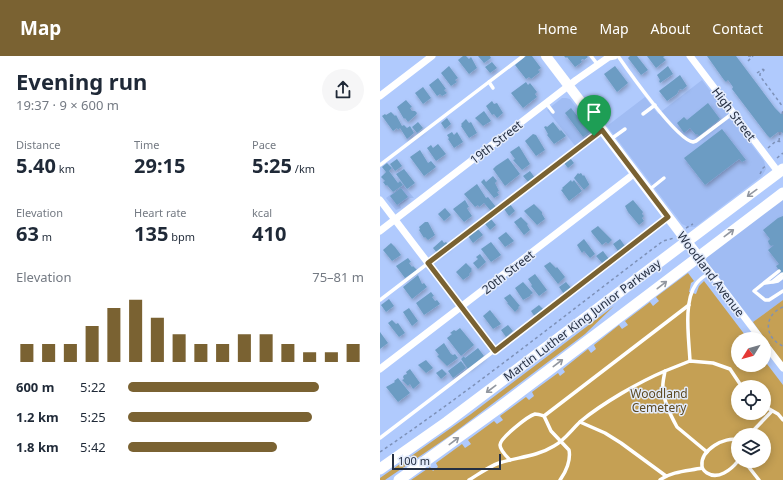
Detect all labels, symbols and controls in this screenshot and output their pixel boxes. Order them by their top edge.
text: Map [20,15,61,41]
text: Home [538,19,577,38]
text: Map [599,19,629,38]
text: About [651,19,690,38]
text: Contact [712,19,763,38]
text: Evening run [16,66,147,96]
button: share [322,69,364,111]
street label: High Street [708,84,760,145]
pin [577,95,611,136]
text: 19:37 · 9 × 600 m [16,96,119,114]
icon: arrive [583,101,605,123]
street label: 19th Street [466,116,526,168]
text: Distance [16,137,61,152]
text: Time [134,137,159,152]
text: Pace [252,137,276,152]
text: 5.40 [16,152,56,179]
text: 29:15 [134,152,185,179]
text: 5:25 [252,152,292,179]
text: km [56,161,75,176]
text: /km [292,161,315,176]
one-way arrow [746,189,757,197]
text: Elevation [16,205,63,220]
text: Heart rate [134,205,187,220]
text: kcal [252,205,272,220]
text: 63 [16,220,39,247]
text: 135 [134,220,168,247]
text: 410 [252,220,286,247]
street label: Woodland Avenue [673,228,749,320]
text: m [39,229,52,244]
text: bpm [168,229,195,244]
one-way arrow [724,229,735,237]
street label: 20th Street [478,246,538,298]
street label: Martin Luther King Junior Parkway [500,254,665,385]
text: Elevation [16,268,72,286]
text: 75–81 m [312,268,364,286]
one-way arrow [656,280,667,289]
north arrow [731,332,771,372]
map controls [731,332,771,468]
one-way arrow [552,359,563,367]
text: 600 m [16,378,54,396]
text: 5:22 [80,378,106,396]
button: locate [731,380,771,420]
one-way arrow [486,384,497,393]
park label: Woodland Cemetery [630,385,688,416]
text: 1.2 km [16,408,59,426]
text: 5:25 [80,408,106,426]
button: layers [731,428,771,468]
one-way arrow [448,437,459,445]
text: 1.8 km [16,438,59,456]
text: 5:42 [80,438,106,456]
scale bar [392,452,501,471]
text: 100 m [398,453,430,468]

